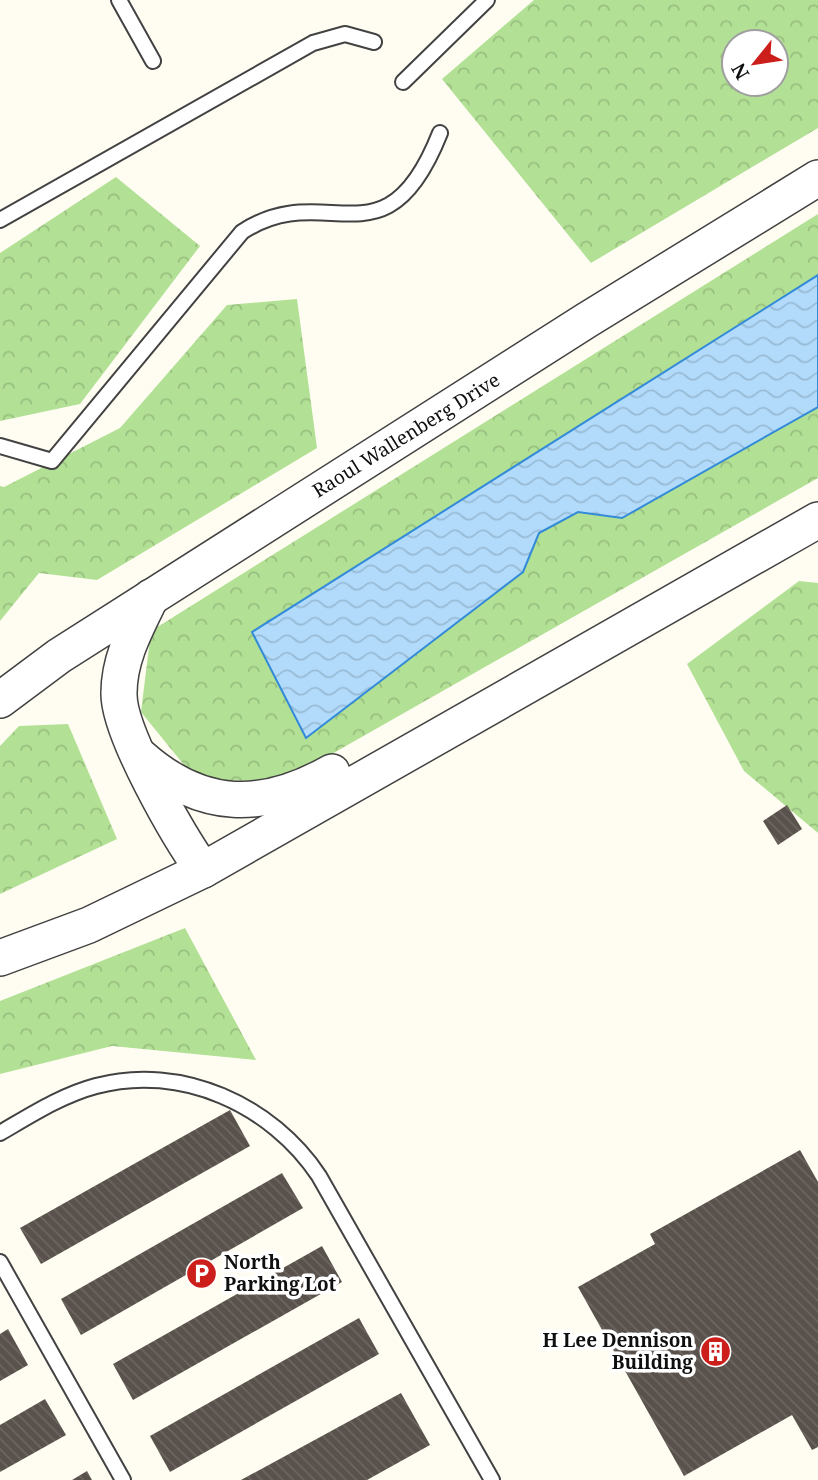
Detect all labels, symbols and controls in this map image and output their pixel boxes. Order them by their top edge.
north arrow [720,28,790,98]
text: N [725,58,755,84]
street label: Raoul Wallenberg Drive [307,367,505,503]
place label: North Parking Lot [224,1249,337,1297]
parking icon: North Parking Lot [184,1256,218,1290]
place label: H Lee Dennison Building [542,1327,693,1375]
building icon: H Lee Dennison Building [699,1334,733,1368]

